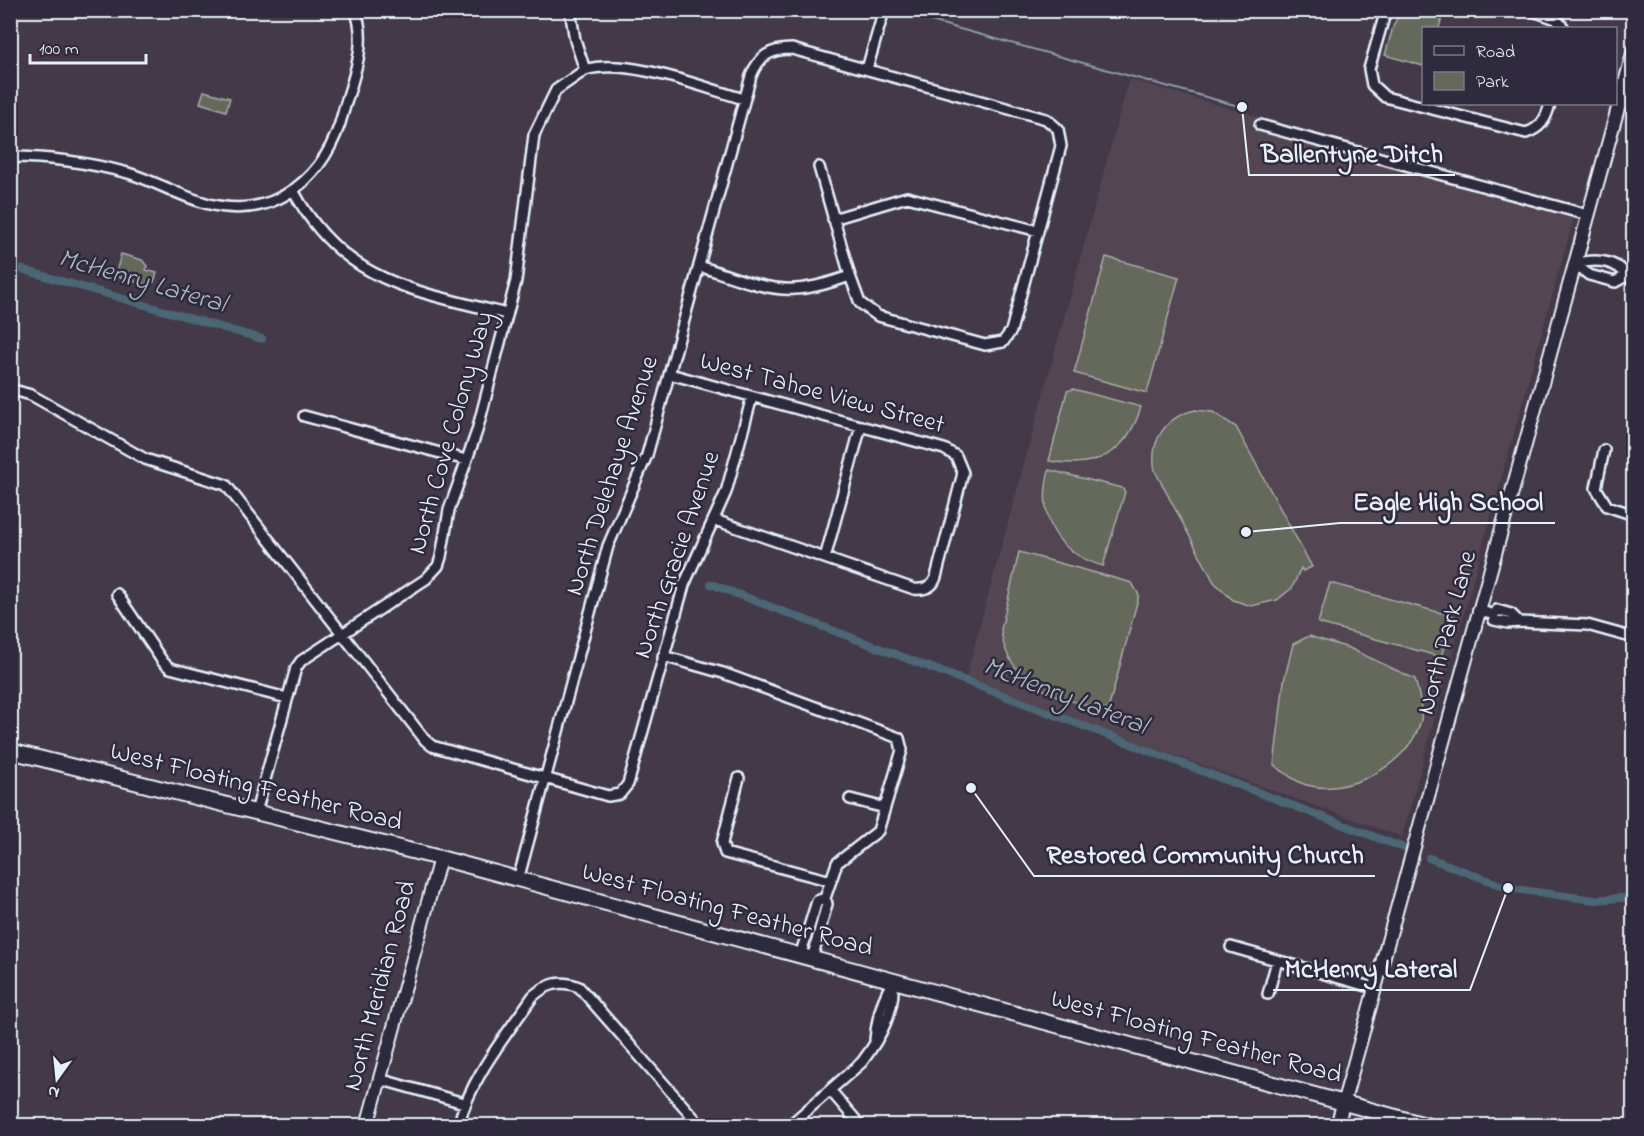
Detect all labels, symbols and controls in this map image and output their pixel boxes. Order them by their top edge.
scale bar [30,27,146,65]
legend [1422,27,1617,105]
text: 100 m [39,37,79,63]
text: Road [1476,40,1515,66]
text: Park [1476,70,1509,96]
callout: Ballentyne Ditch [1249,130,1455,175]
text: Ballentyne Ditch [1259,136,1443,175]
water label: McHenry Lateral [54,239,234,326]
street label: North Cove Colony Way [399,307,505,559]
street label: West Tahoe View Street [695,343,949,445]
street label: North Delehaye Avenue [556,351,670,601]
street label: North Gracie Avenue [625,446,731,664]
callout: Eagle High School [1340,478,1555,523]
text: Eagle High School [1353,484,1543,524]
street label: North Park Lane [1408,546,1488,719]
water label: McHenry Lateral [977,648,1156,747]
street label: West Floating Feather Road [106,733,406,843]
callout: Restored Community Church [1034,831,1375,876]
text: Restored Community Church [1046,837,1364,876]
street label: West Floating Feather Road [577,854,877,968]
street label: North Meridian Road [335,876,427,1095]
callout: McHenry Lateral [1273,945,1470,990]
text: McHenry Lateral [1285,951,1457,990]
street label: West Floating Feather Road [1046,981,1346,1095]
north arrow [27,1049,87,1109]
text: N [45,1079,62,1105]

